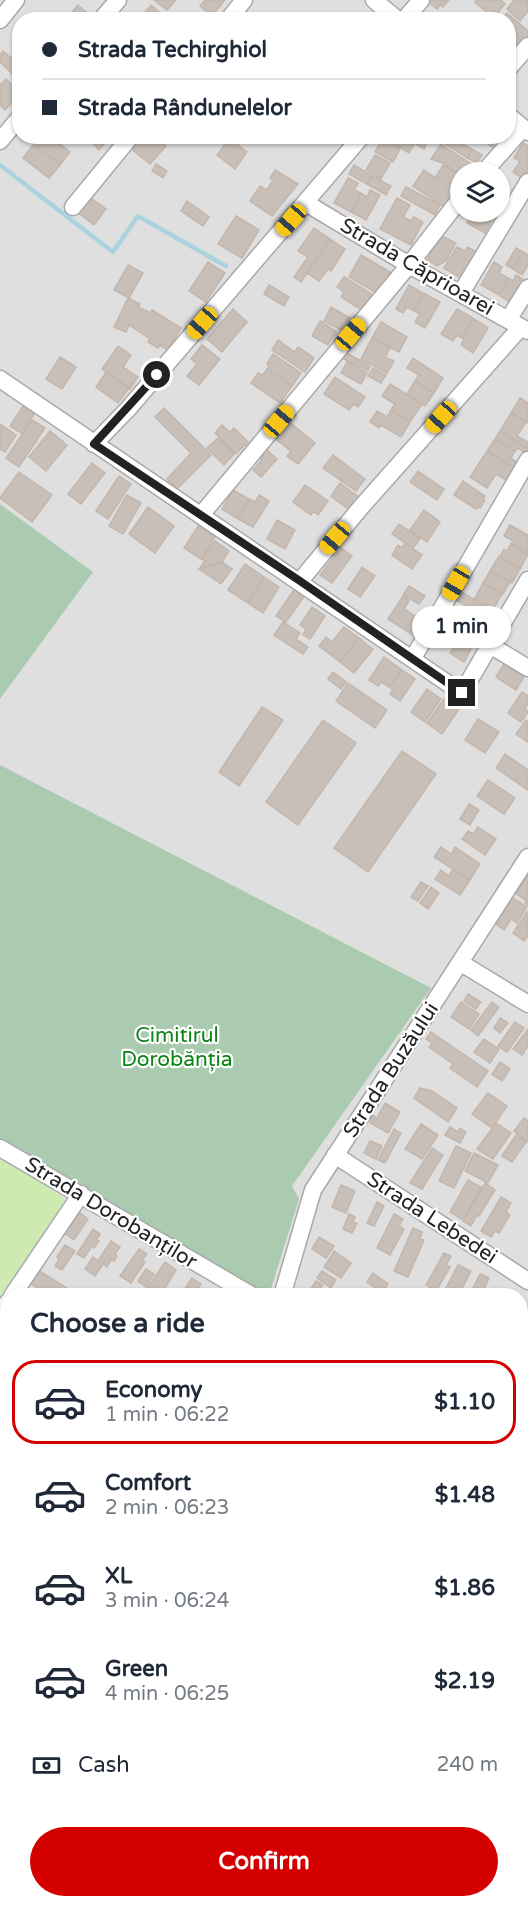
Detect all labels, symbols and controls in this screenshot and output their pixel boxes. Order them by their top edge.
text: Strada Techirghiol [78,37,267,63]
text: Strada Rândunelelor [78,95,292,121]
map controls [450,162,510,222]
button: layers [450,162,510,222]
car [272,201,310,239]
street label: Strada Căprioarei [336,213,498,321]
car [183,304,221,342]
car [333,314,369,354]
route start [143,361,170,388]
car [422,398,460,436]
car [261,401,297,441]
car [317,518,353,558]
car [439,563,473,603]
callout: 1 min [412,606,512,648]
text: 1 min [435,615,488,639]
route end [448,679,475,706]
street label: Strada Buzăului [338,998,444,1142]
park label: Cimitirul Dorobănția [121,1023,233,1072]
street label: Strada Dorobanților [20,1152,202,1274]
street label: Strada Lebedei [362,1167,502,1269]
text: Choose a ride [30,1307,205,1340]
icon: car [33,1375,87,1429]
text: Economy [105,1377,202,1403]
text: $1.10 [434,1389,495,1415]
text: 1 min · 06:22 [105,1403,229,1427]
icon: car [33,1468,87,1522]
text: Comfort [105,1470,191,1496]
text: $1.48 [435,1482,495,1508]
text: 2 min · 06:23 [105,1496,229,1520]
icon: car [33,1561,87,1615]
text: XL [105,1563,132,1589]
text: $1.86 [434,1575,495,1601]
text: 3 min · 06:24 [105,1589,229,1613]
icon: car [33,1654,87,1708]
text: Green [105,1656,168,1682]
text: $2.19 [434,1668,495,1694]
text: 4 min · 06:25 [105,1682,229,1706]
icon: cash [30,1749,63,1782]
text: Cash [78,1752,130,1778]
text: 240 m [437,1753,498,1777]
button: Confirm [30,1827,498,1896]

